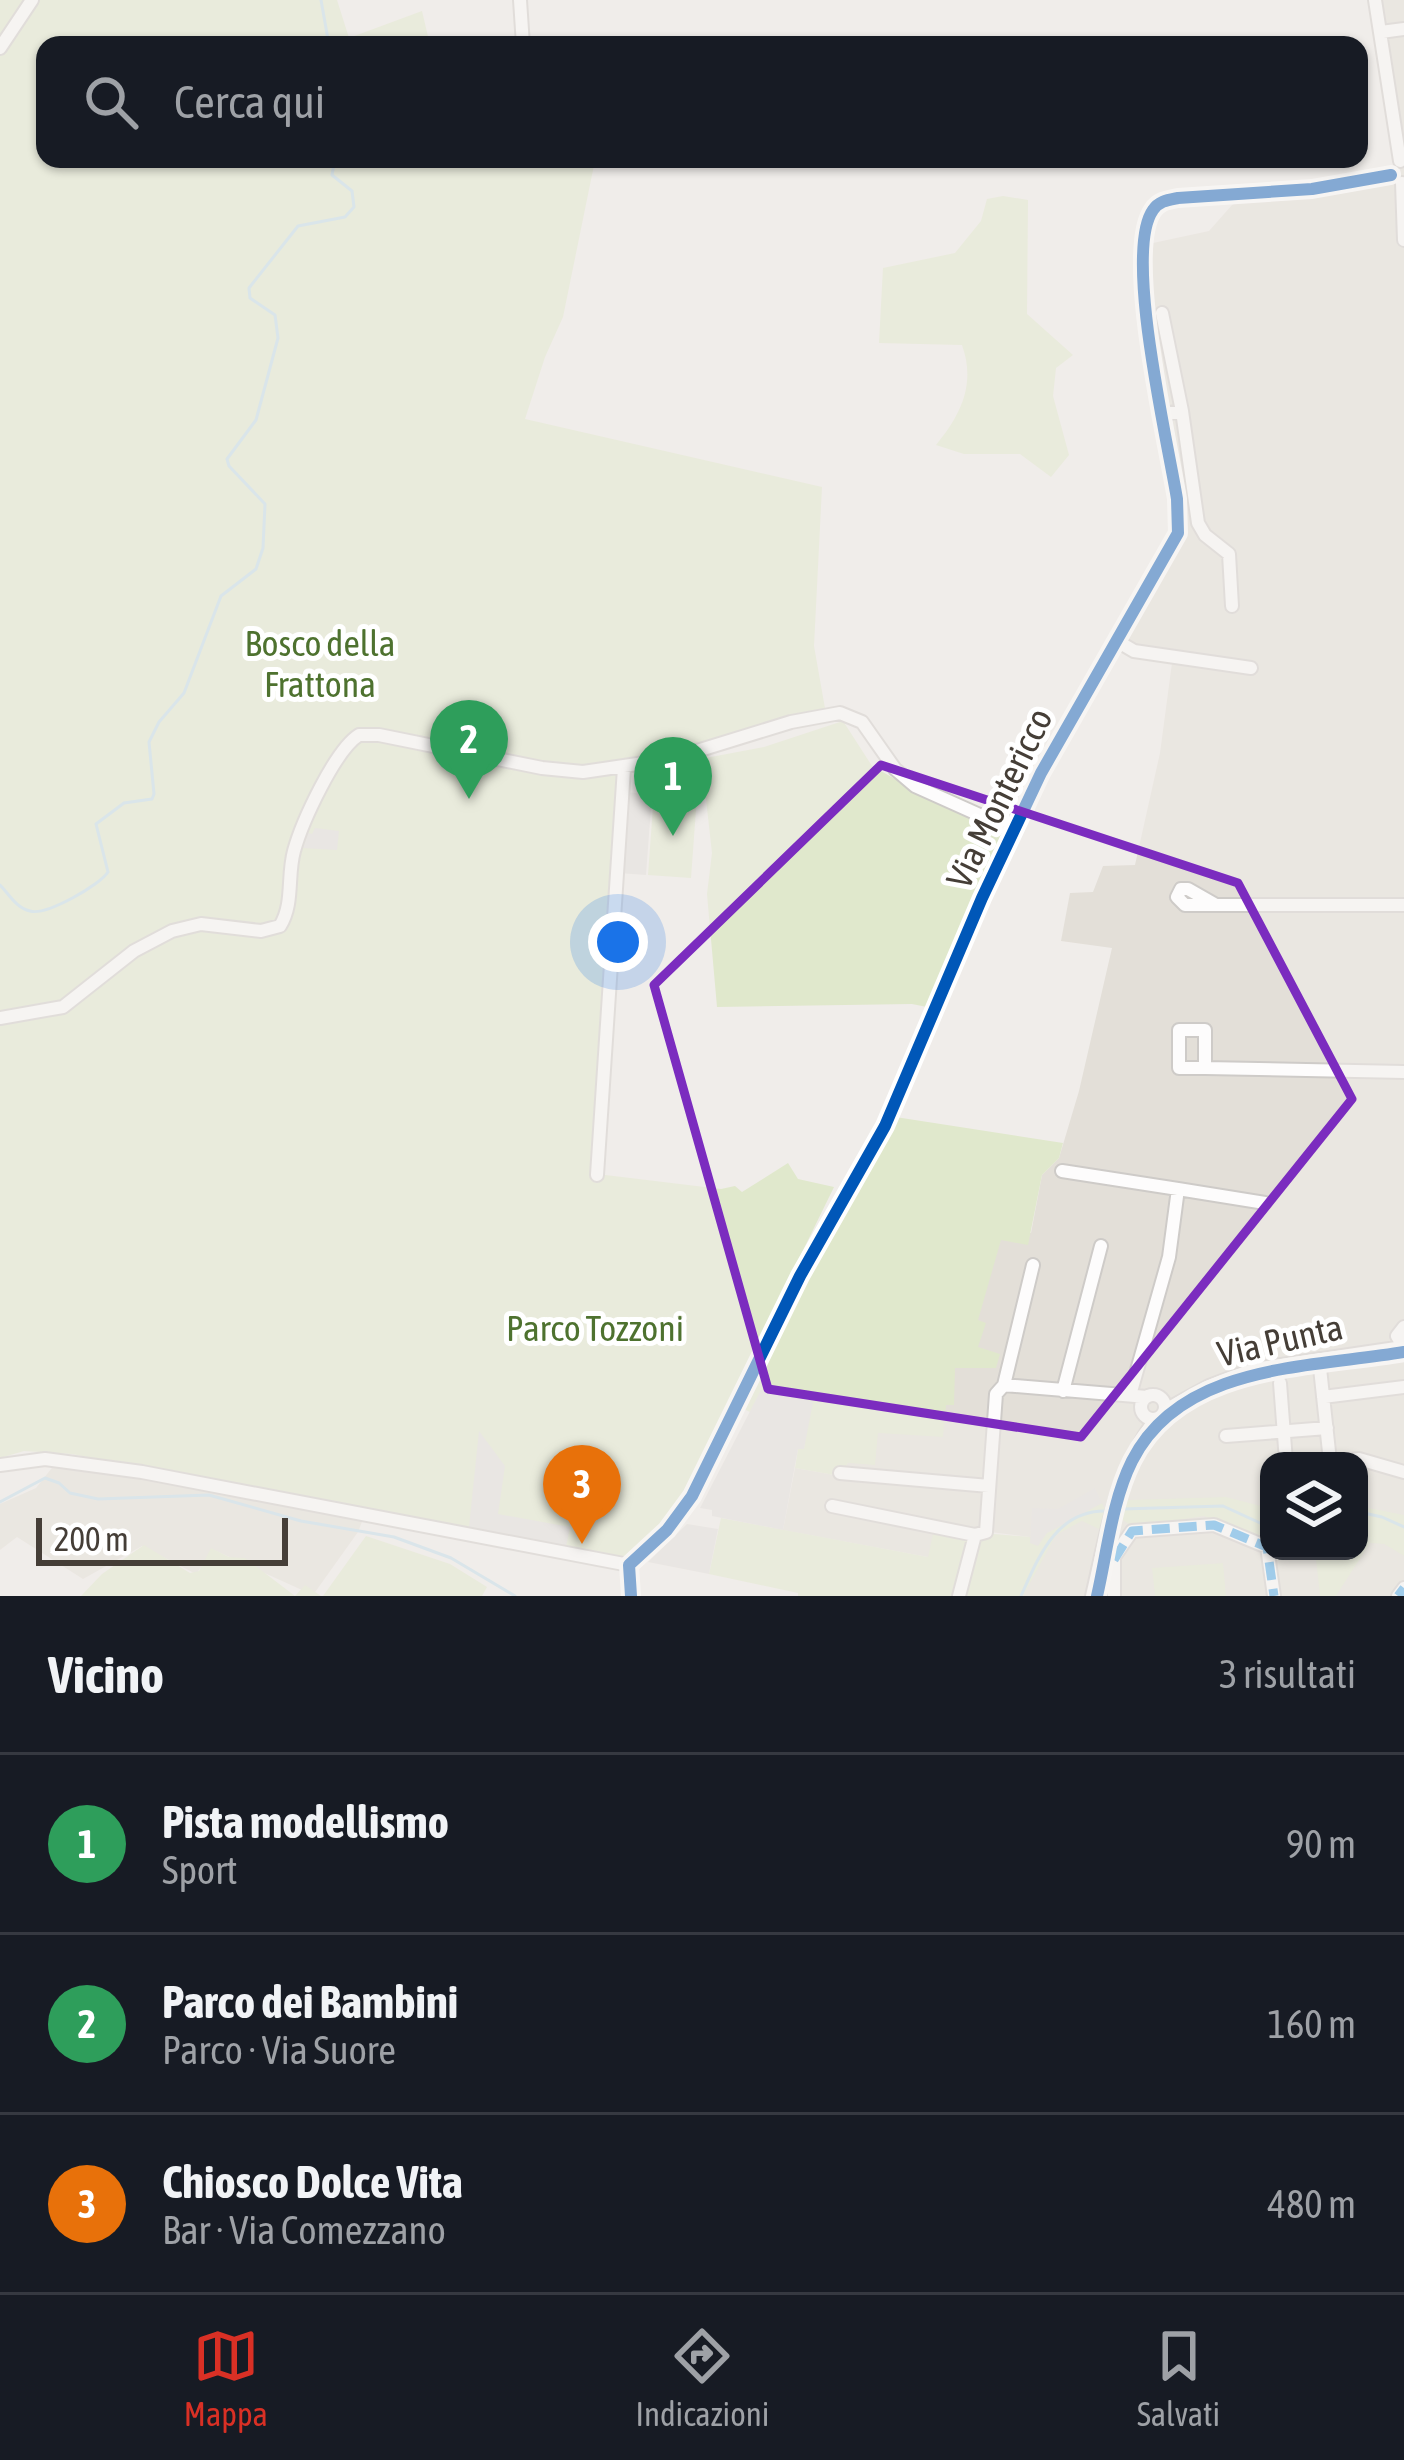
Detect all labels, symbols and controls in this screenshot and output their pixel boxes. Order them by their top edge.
search box [36,36,1368,168]
icon: search [78,69,144,135]
text: Cerca qui [174,76,325,128]
park label: Bosco della Frattona [244,622,396,705]
pin: 2 [430,700,508,799]
street label: Via Montericco [937,701,1061,895]
pin: 1 [634,737,712,836]
your location [588,912,648,972]
street label: Via Punta [1213,1305,1347,1375]
park label: Parco Tozzoni [506,1307,684,1349]
pin: 3 [543,1445,621,1544]
map controls [1260,1452,1368,1560]
button: layers [1260,1452,1368,1560]
scale bar [36,1512,288,1565]
text: 200 m [54,1520,129,1558]
text: Vicino [48,1645,164,1704]
text: 3 risultati [1219,1652,1356,1696]
text: Pista modellismo [162,1796,449,1848]
text: 1 [78,1822,96,1866]
text: 90 m [1286,1822,1356,1866]
text: Sport [162,1848,238,1892]
text: Parco dei Bambini [162,1976,458,2028]
text: 2 [78,2002,96,2046]
text: 160 m [1268,2002,1356,2046]
text: Parco · Via Suore [162,2028,396,2072]
text: Chiosco Dolce Vita [162,2156,463,2208]
text: 3 [78,2182,96,2226]
text: 480 m [1268,2182,1356,2226]
text: Bar · Via Comezzano [162,2208,446,2252]
tab: Mappa [184,2323,268,2433]
tab: Indicazioni [635,2323,769,2433]
tab: Salvati [1137,2323,1220,2433]

